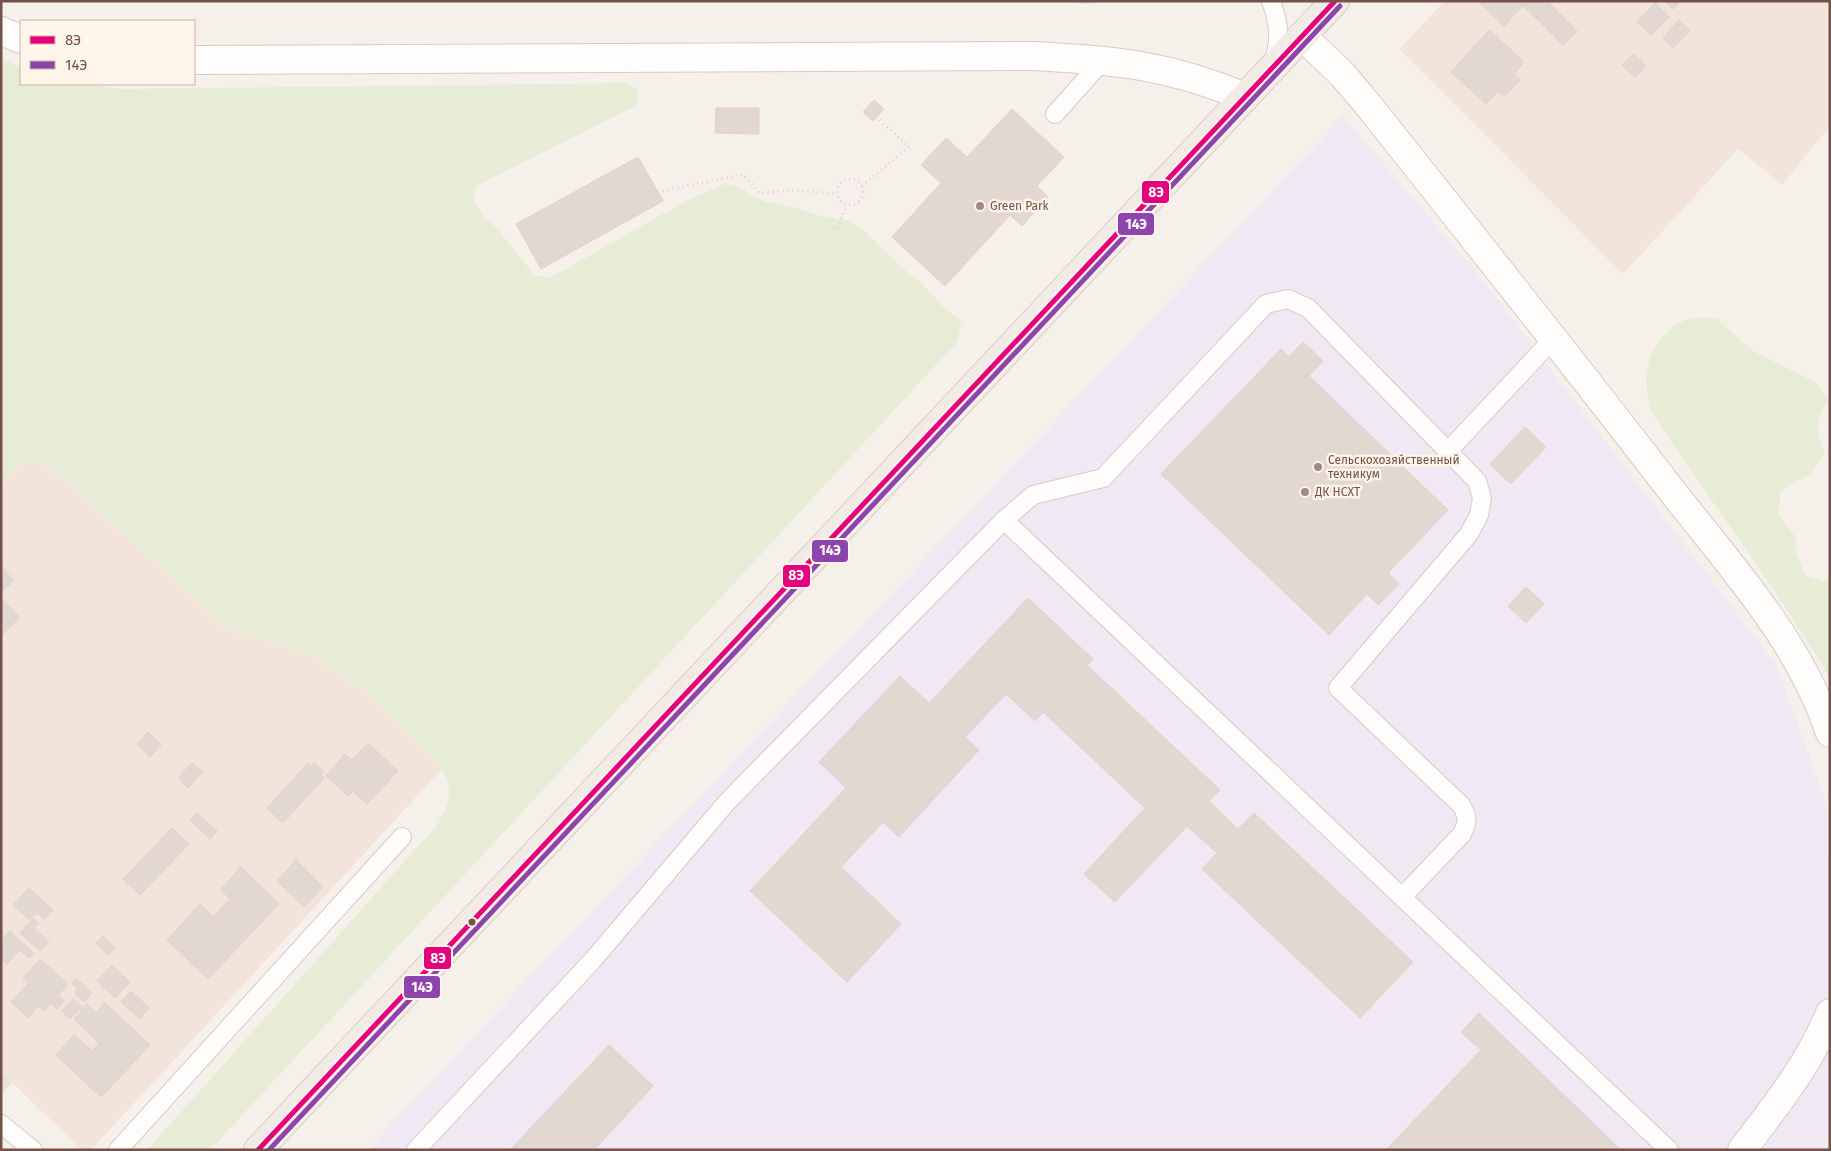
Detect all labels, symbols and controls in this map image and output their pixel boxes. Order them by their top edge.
legend [20,20,195,85]
text: 8Э [65,31,81,49]
text: 14Э [65,56,87,74]
line badge: 8Э [1141,180,1170,204]
text: 8Э [1148,184,1164,201]
place label: Green Park [990,199,1050,213]
marker: Green Park [974,200,986,212]
line badge: 14Э [1117,212,1155,236]
text: 14Э [1125,216,1147,233]
place label: Сельскохозяйственный техникум [1328,453,1460,481]
marker: Сельскохозяйственный техникум [1312,461,1324,473]
place label: ДК НСХТ [1314,485,1361,499]
marker: ДК НСХТ [1299,486,1311,498]
line badge: 14Э [811,539,849,563]
text: 14Э [819,542,841,559]
line badge: 8Э [782,564,811,588]
text: 8Э [788,567,804,584]
unlabelled marker [467,917,477,927]
line badge: 8Э [423,946,452,970]
text: 8Э [430,950,446,967]
line badge: 14Э [403,975,441,999]
text: 14Э [411,979,433,996]

